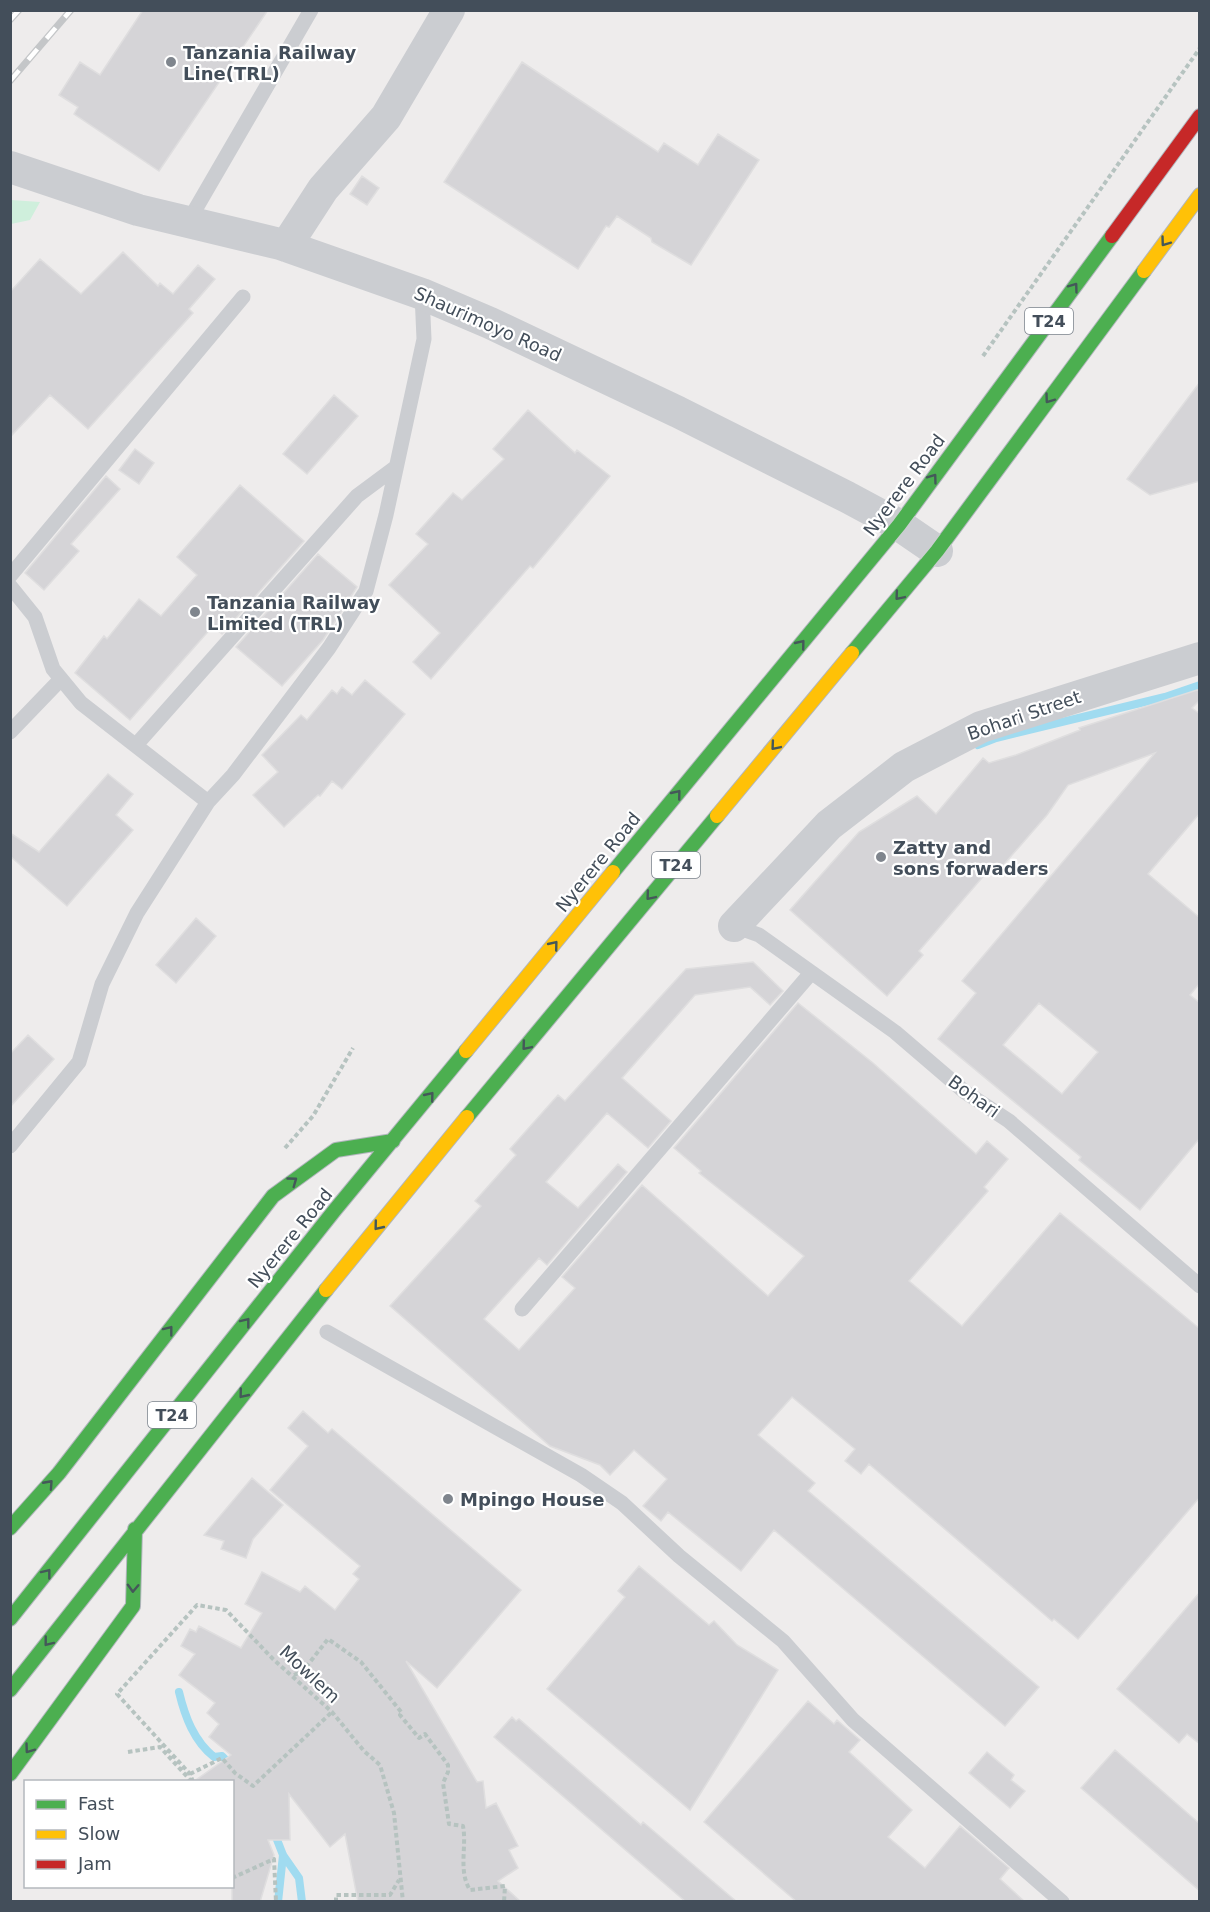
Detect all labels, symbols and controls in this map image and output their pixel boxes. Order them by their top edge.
place label: Tanzania Railway Line(TRL) [183,42,357,84]
marker: Tanzania Railway Line(TRL) [164,55,178,69]
one-way arrow [1161,235,1172,246]
street label: Shaurimoyo Road [411,282,565,366]
one-way arrow [1067,283,1078,294]
road number: T24 [1025,308,1073,334]
one-way arrow [1045,392,1056,403]
street label: Nyerere Road [859,430,949,540]
one-way arrow [926,473,937,484]
one-way arrow [896,589,907,600]
place label: Tanzania Railway Limited (TRL) [207,592,381,634]
marker: Tanzania Railway Limited (TRL) [188,605,202,619]
one-way arrow [794,640,805,651]
street label: Bohari Street [965,686,1083,744]
one-way arrow [771,739,782,750]
one-way arrow [670,790,681,801]
street label: Nyerere Road [551,808,645,916]
place label: Zatty and sons forwaders [893,837,1048,879]
marker: Zatty and sons forwaders [874,850,888,864]
road number: T24 [652,852,700,878]
one-way arrow [647,889,658,900]
one-way arrow [546,941,557,952]
one-way arrow [522,1039,533,1050]
street label: Bohari [944,1070,1004,1122]
one-way arrow [422,1092,433,1103]
one-way arrow [287,1177,298,1188]
street label: Nyerere Road [243,1184,337,1292]
one-way arrow [374,1219,385,1230]
one-way arrow [239,1318,250,1329]
one-way arrow [162,1326,173,1337]
one-way arrow [239,1387,250,1398]
road number: T24 [148,1402,196,1428]
one-way arrow [42,1480,53,1491]
place label: Mpingo House [460,1489,604,1510]
marker: Mpingo House [441,1492,455,1506]
one-way arrow [39,1569,50,1580]
one-way arrow [127,1583,140,1592]
one-way arrow [44,1635,55,1646]
street label: Mowlem [275,1641,345,1707]
one-way arrow [25,1742,36,1753]
legend [24,1780,234,1888]
text: Fast [78,1793,114,1814]
text: Slow [78,1823,120,1844]
text: Jam [77,1853,112,1874]

